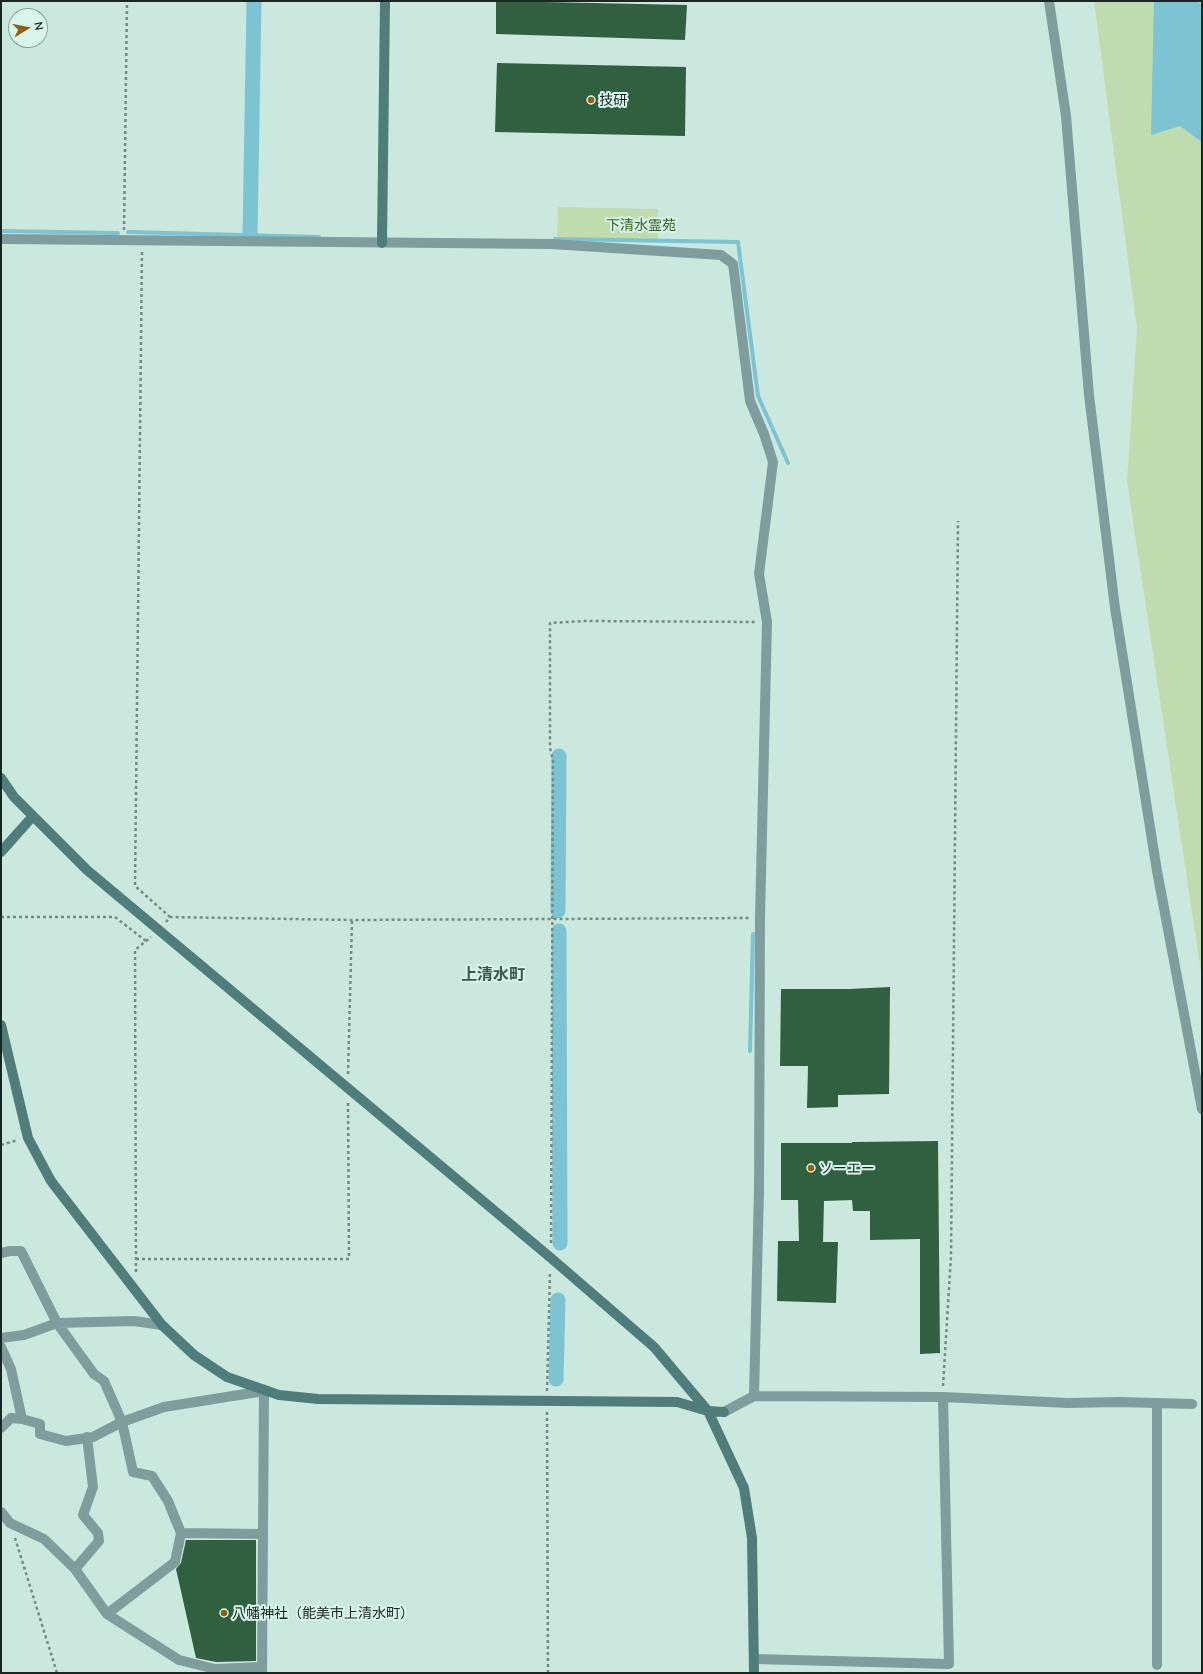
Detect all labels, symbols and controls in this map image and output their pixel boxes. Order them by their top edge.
north arrow [8,8,48,48]
text: N [32,21,46,31]
place label: 技研 [599,92,627,108]
marker: 技研 [586,95,596,105]
park label: 下清水霊苑 [606,217,676,233]
district label: 上清水町 [461,965,525,985]
place label: ソーエー [819,1160,875,1176]
marker: ソーエー [806,1163,816,1173]
place label: 八幡神社（能美市上清水町） [232,1605,414,1621]
marker: 八幡神社（能美市上清水町） [219,1608,229,1618]

